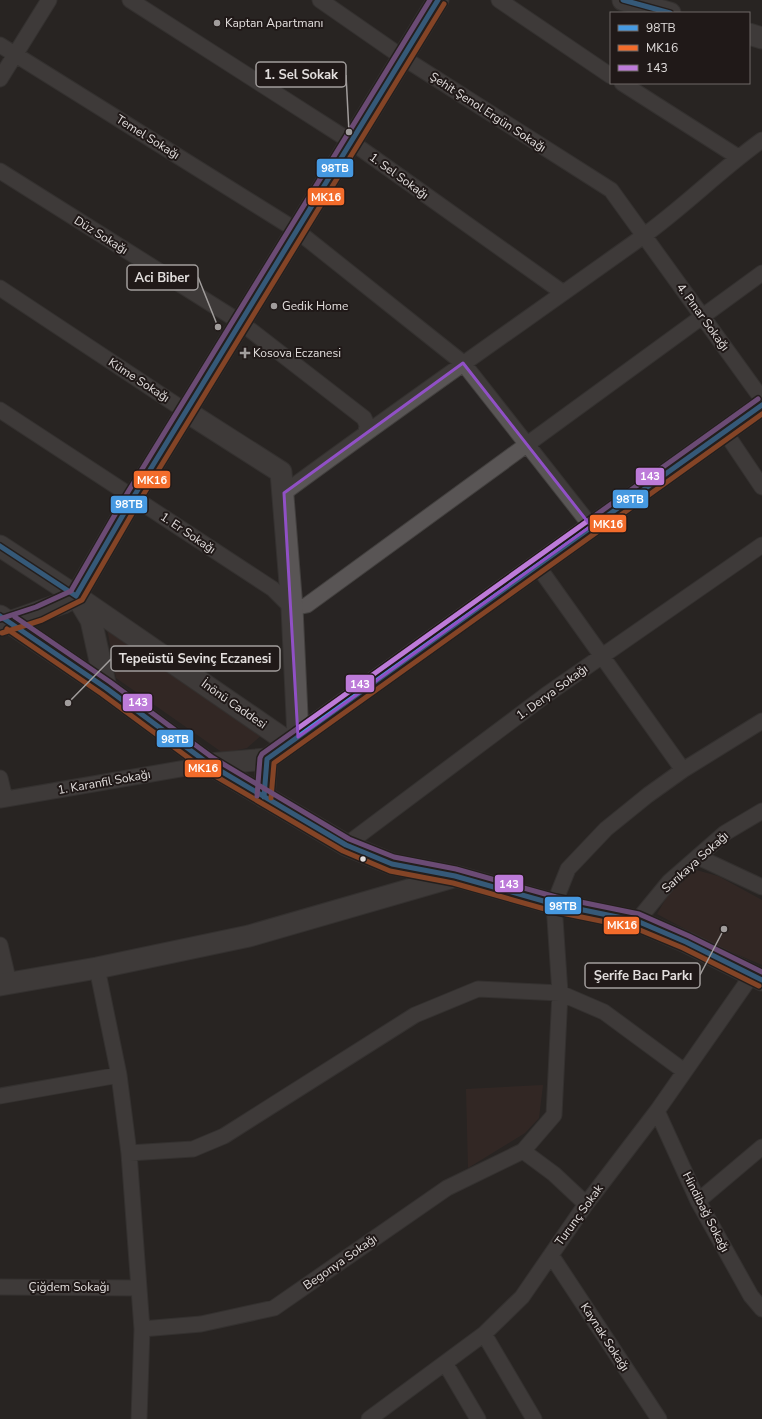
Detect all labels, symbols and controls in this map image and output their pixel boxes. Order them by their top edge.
legend [610,12,750,84]
place label: Kaptan Apartmanı [225,15,323,31]
marker: Kaptan Apartmanı [212,18,222,28]
text: 98TB [646,20,676,36]
text: MK16 [646,40,678,56]
text: 143 [646,60,668,76]
callout: 1. Sel Sokak [256,62,346,87]
text: 1. Sel Sokak [264,66,339,84]
street label: Şehit Şenol Ergün Sokağı [427,68,549,156]
street label: Temel Sokağı [113,111,183,163]
street label: 1. Sel Sokağı [366,149,432,203]
line badge: 98TB [316,158,354,178]
text: 98TB [321,161,349,176]
line badge: MK16 [307,187,345,206]
text: MK16 [311,190,341,205]
street label: Düz Sokağı [71,212,131,258]
callout: Aci Biber [127,265,198,290]
text: Aci Biber [135,269,190,287]
street label: 4. Pınar Sokağı [673,280,733,354]
place label: Gedik Home [282,298,348,314]
marker: Gedik Home [269,301,279,311]
place label: Kosova Eczanesi [253,345,341,361]
marker: Kosova Eczanesi [240,348,250,358]
street label: Küme Sokağı [105,354,173,406]
line badge: 143 [635,467,665,486]
text: 143 [640,469,660,484]
line badge: MK16 [133,470,171,489]
text: MK16 [137,473,167,488]
line badge: 98TB [612,489,649,509]
text: 98TB [616,492,644,507]
line badge: 98TB [110,495,148,514]
text: 98TB [115,497,143,512]
street label: 1. Er Sokağı [157,509,219,557]
line badge: MK16 [589,514,627,533]
text: MK16 [593,517,623,532]
callout: Tepeüstü Sevinç Eczanesi [111,646,280,671]
text: Tepeüstü Sevinç Eczanesi [119,650,271,668]
street label: 1. Derya Sokağı [513,661,591,723]
line badge: 143 [345,674,375,693]
street label: İnönü Caddesi [198,676,270,732]
text: 143 [350,677,370,692]
line badge: 143 [122,693,153,712]
text: 143 [128,695,148,710]
line badge: 98TB [156,729,194,748]
text: 98TB [161,732,189,747]
line badge: MK16 [184,759,222,778]
text: MK16 [188,761,218,776]
street label: 1. Karanfil Sokağı [56,766,152,798]
street label: Sarıkaya Sokağı [658,828,732,896]
unlabelled marker [358,854,368,864]
line badge: 143 [494,874,524,893]
text: 143 [499,877,519,892]
line badge: 98TB [544,896,582,915]
text: 98TB [549,899,577,914]
line badge: MK16 [603,916,640,935]
text: MK16 [607,918,637,933]
callout: Şerife Bacı Parkı [585,963,700,988]
text: Şerife Bacı Parkı [594,967,692,985]
street label: Hindibağ Sokağı [679,1169,733,1255]
street label: Turunç Sokak [551,1180,607,1249]
street label: Begonya Sokağı [300,1231,380,1293]
street label: Çiğdem Sokağı [29,1279,109,1295]
street label: Kaynak Sokağı [577,1300,633,1374]

